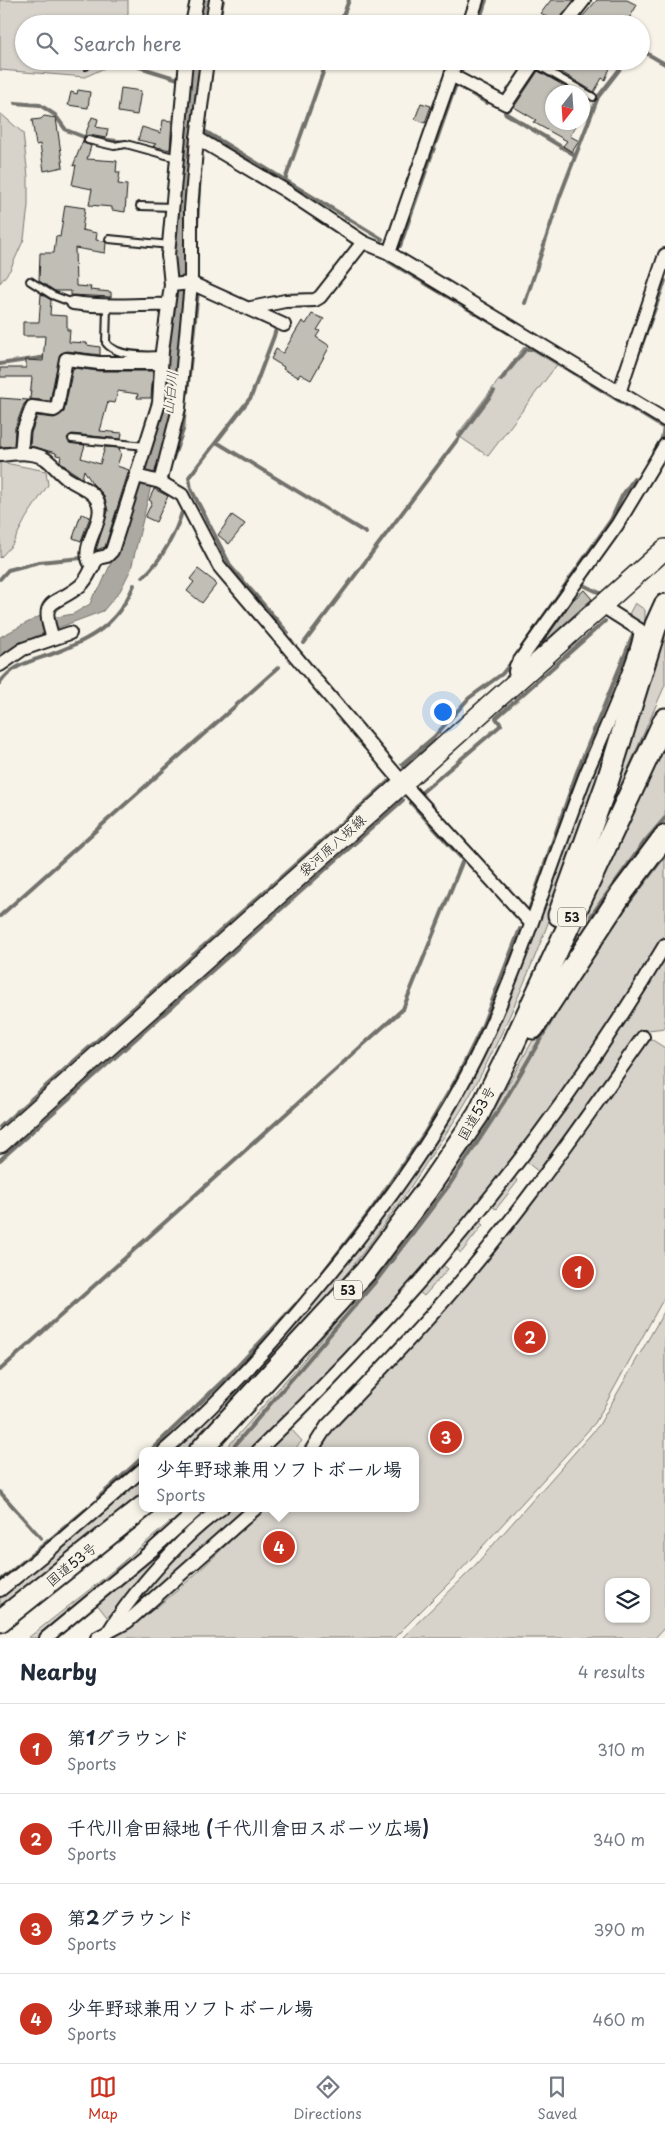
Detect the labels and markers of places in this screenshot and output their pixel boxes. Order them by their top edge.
pin: 1 [562,1253,594,1291]
pin: 2 [514,1318,546,1356]
pin: 3 [430,1418,462,1456]
pin: 4 [263,1528,295,1566]

